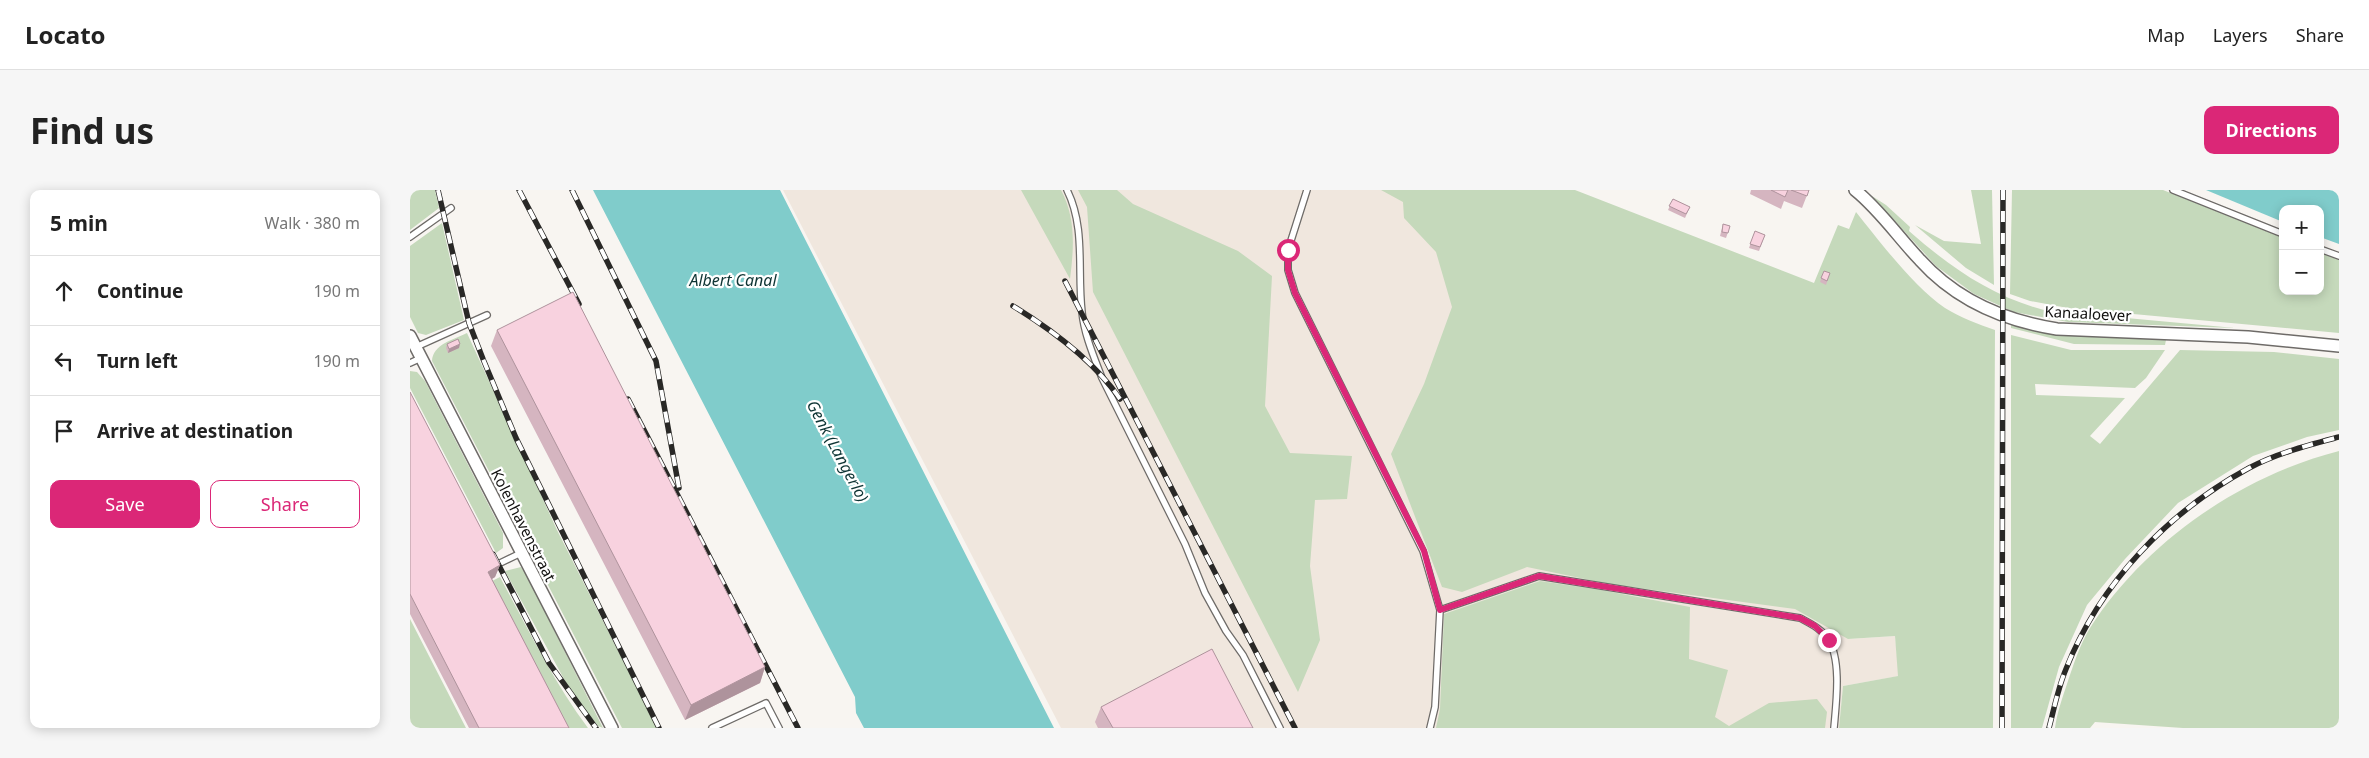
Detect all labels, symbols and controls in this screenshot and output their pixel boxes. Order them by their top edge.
text: Locato [25,18,106,51]
text: Map [2147,23,2185,47]
text: Layers [2213,23,2268,47]
text: Share [2296,23,2344,47]
button: Directions [2204,106,2339,154]
text: Find us [30,107,154,154]
map controls [2279,205,2324,295]
button: + [2279,205,2324,250]
text: 5 min [50,209,108,237]
text: Walk · 380 m [265,212,360,234]
route start [1277,239,1300,262]
button: − [2279,250,2324,295]
water label: Albert Canal [688,269,777,291]
icon: ahead [50,277,78,305]
text: Continue [97,278,183,304]
text: 190 m [313,280,360,302]
street label: Kanaaloever [2044,301,2132,325]
icon: left [50,347,78,375]
text: Turn left [97,348,178,374]
text: 190 m [313,350,360,372]
water label: Genk (Langerlo) [802,396,874,506]
icon: arrive [50,417,78,445]
text: Arrive at destination [97,418,293,444]
street label: Kolenhavenstraat [487,465,561,585]
button: Save [50,480,200,528]
button: Share [210,480,360,528]
route end [1818,629,1841,652]

